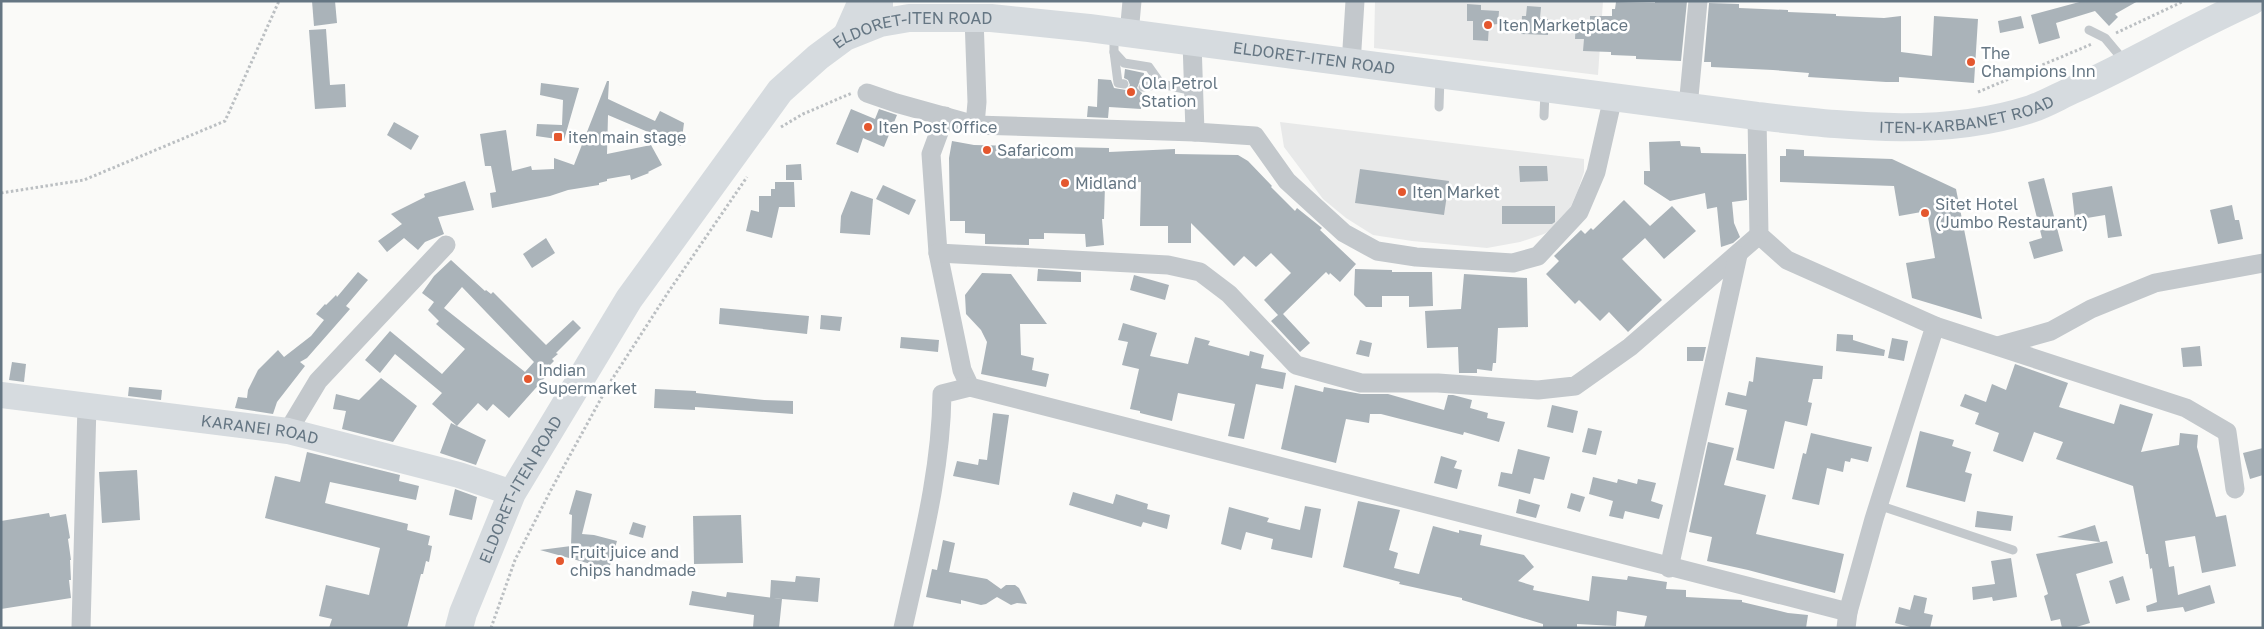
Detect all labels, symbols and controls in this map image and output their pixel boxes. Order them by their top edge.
street label: ELDORET-ITEN ROAD [829,8,992,53]
place label: Iten Marketplace [1498,15,1628,35]
marker: Iten Marketplace [1482,19,1494,31]
street label: ELDORET-ITEN ROAD [1232,37,1396,78]
place label: The Champions Inn [1981,43,2096,81]
marker: The Champions Inn [1965,56,1977,68]
place label: Ola Petrol Station [1141,73,1218,111]
marker: Ola Petrol Station [1125,86,1137,98]
street label: ITEN-KARBANET ROAD [1879,91,2057,137]
place label: Iten Post Office [878,117,997,137]
marker: Iten Post Office [862,121,874,133]
place label: iten main stage [568,127,686,147]
marker: iten main stage [552,131,564,143]
place label: Safaricom [997,140,1074,160]
marker: Safaricom [981,144,993,156]
place label: Midland [1075,173,1137,193]
marker: Midland [1059,177,1071,189]
place label: Iten Market [1412,182,1500,202]
marker: Iten Market [1396,186,1408,198]
place label: Sitet Hotel (Jumbo Restaurant) [1935,194,2088,232]
marker: Sitet Hotel (Jumbo Restaurant) [1919,207,1931,219]
place label: Indian Supermarket [538,360,637,398]
marker: Indian Supermarket [522,373,534,385]
street label: KARANEI ROAD [200,410,321,448]
street label: ELDORET-ITEN ROAD [474,412,566,566]
place label: Fruit juice and chips handmade [570,542,696,580]
marker: Fruit juice and chips handmade [554,555,566,567]

